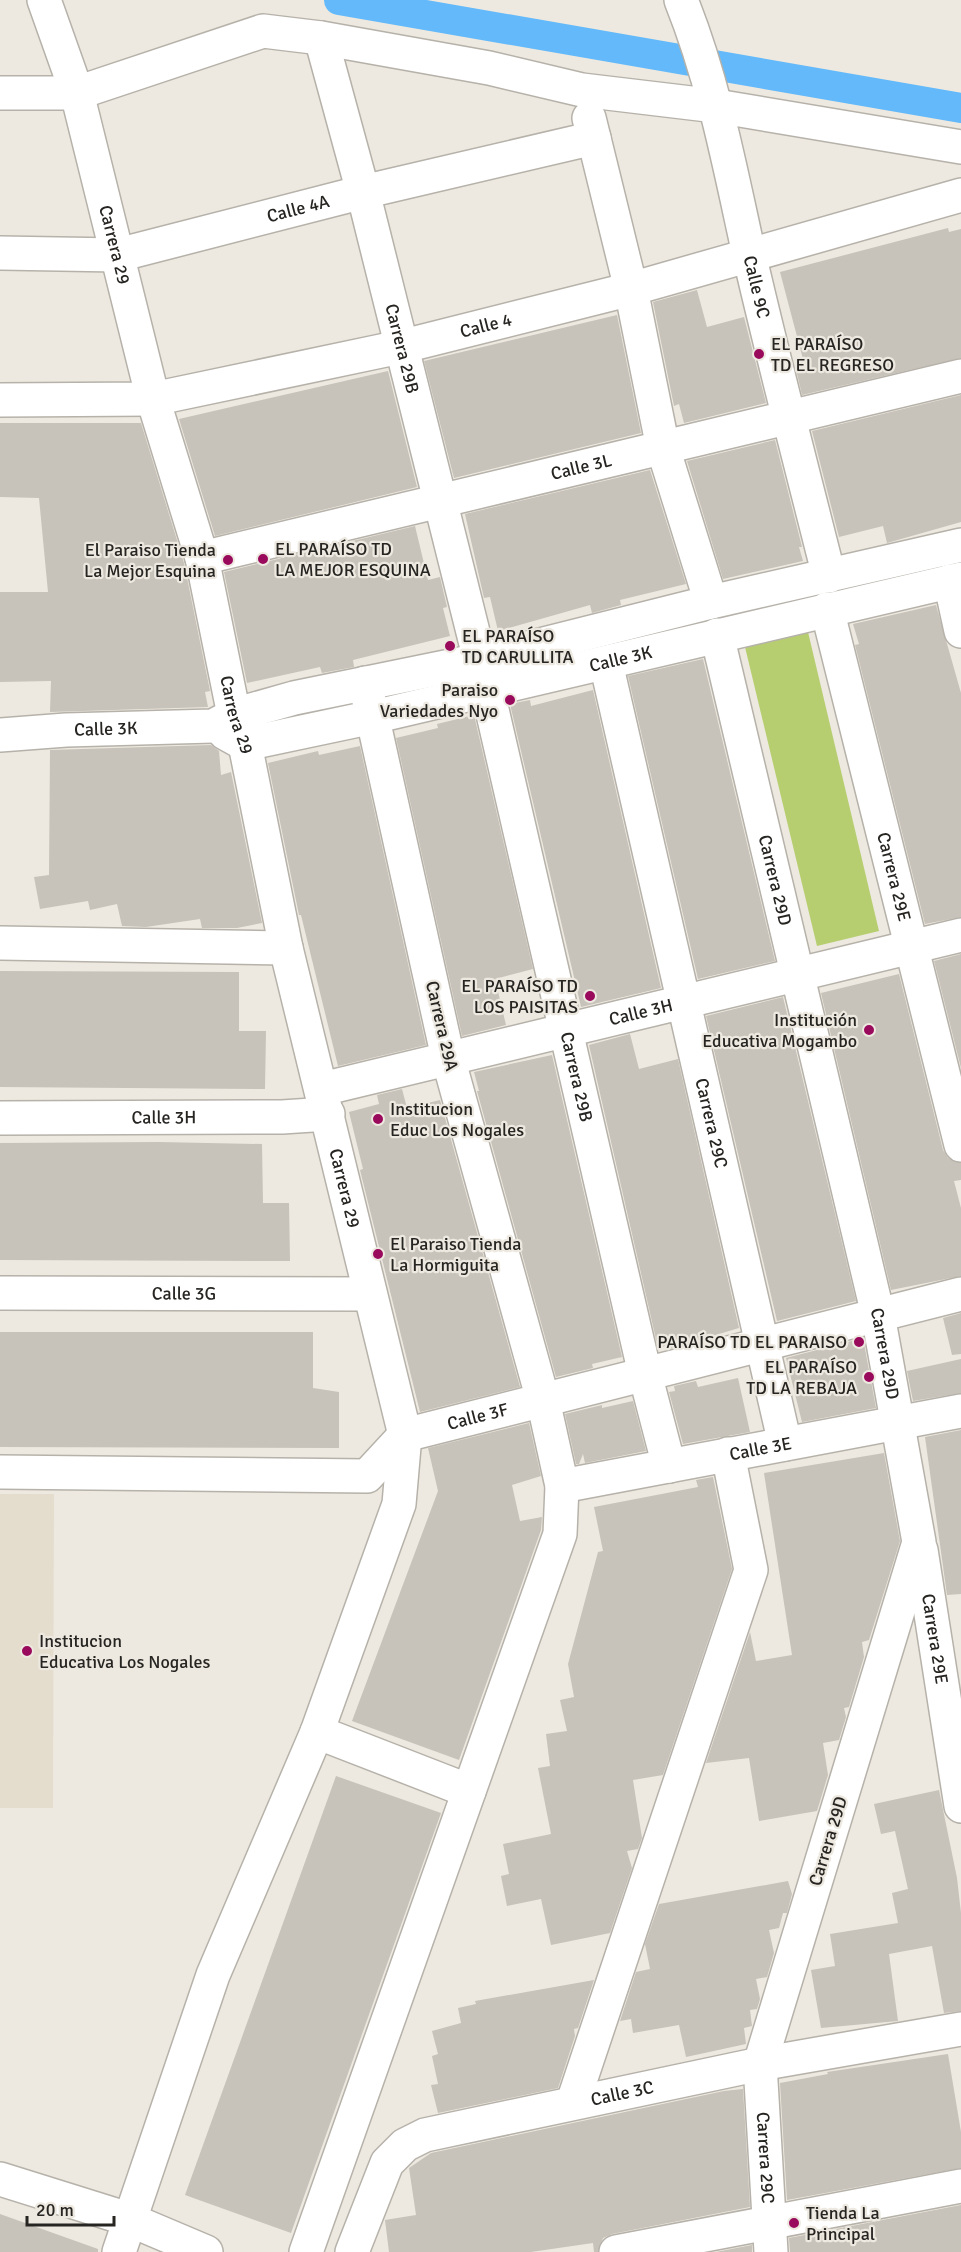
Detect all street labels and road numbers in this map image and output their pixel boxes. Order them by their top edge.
street label: Calle 4A [264,190,332,227]
street label: Carrera 29 [94,203,135,287]
street label: Calle 9C [739,253,775,321]
street label: Carrera 29B [380,301,424,396]
street label: Calle 4 [458,308,514,343]
street label: Calle 3L [549,449,614,485]
street label: Calle 3K [587,641,654,677]
street label: Carrera 29 [215,674,258,756]
street label: Calle 3K [74,717,138,741]
street label: Carrera 29E [872,830,916,924]
street label: Carrera 29D [754,833,796,928]
street label: Carrera 29A [421,979,463,1073]
street label: Calle 3H [607,994,675,1030]
street label: Carrera 29B [556,1030,598,1124]
street label: Carrera 29C [690,1076,732,1170]
street label: Calle 3H [131,1106,197,1129]
street label: Carrera 29 [324,1146,365,1230]
street label: Calle 3G [152,1282,216,1305]
street label: Carrera 29D [866,1306,904,1401]
street label: Calle 3F [445,1398,511,1435]
street label: Calle 3E [728,1432,794,1465]
street label: Carrera 29E [917,1592,953,1686]
street label: Carrera 29D [804,1794,852,1888]
street label: Calle 3C [589,2076,656,2111]
street label: Carrera 29C [752,2111,779,2204]

